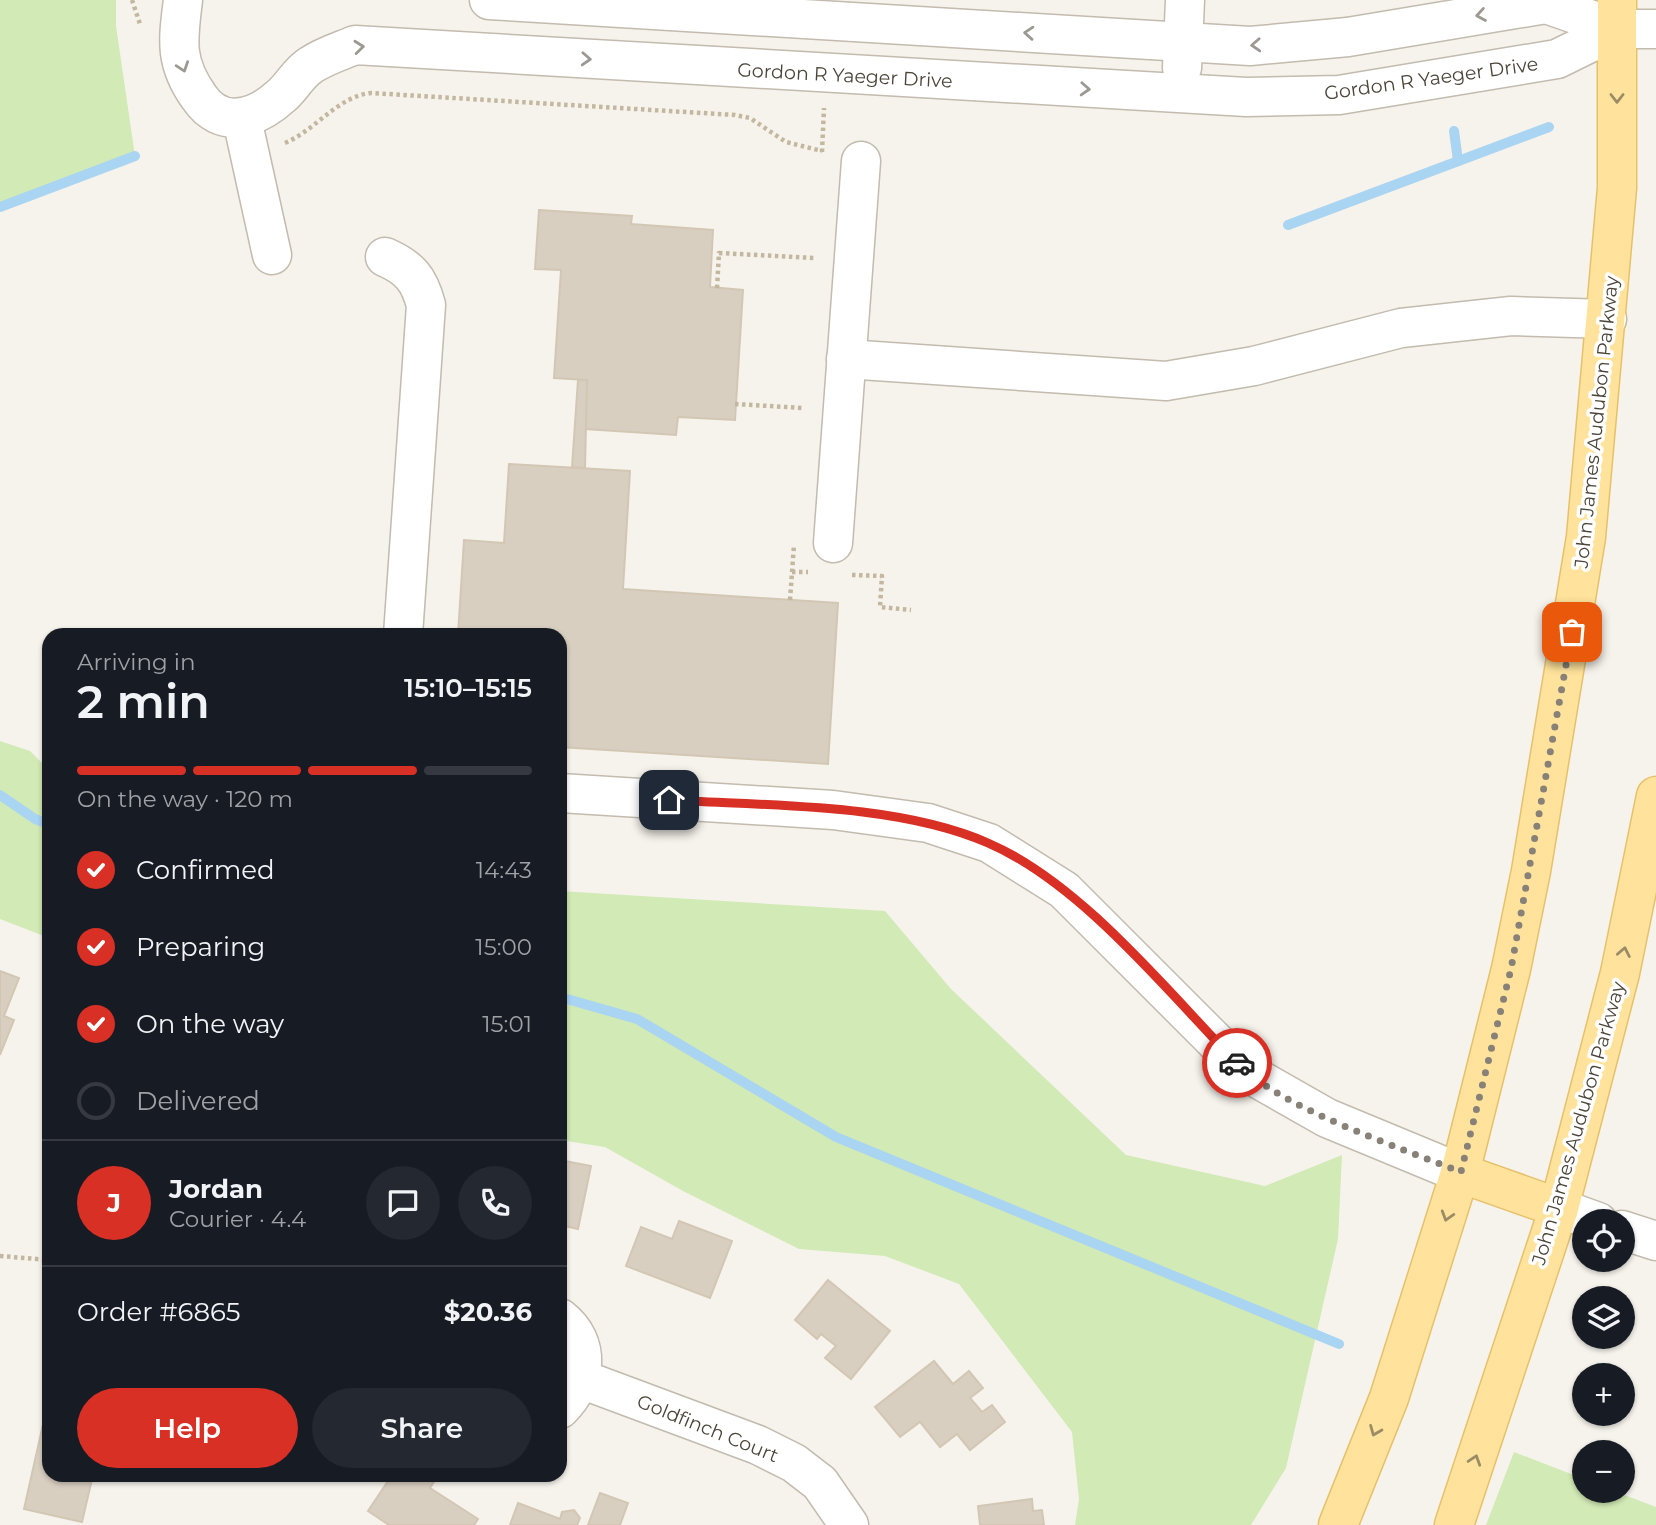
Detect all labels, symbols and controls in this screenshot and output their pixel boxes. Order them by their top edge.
one-way arrow [1475,7,1487,22]
one-way arrow [1023,26,1034,41]
one-way arrow [1250,38,1261,53]
one-way arrow [354,40,365,55]
one-way arrow [581,51,592,66]
street label: Gordon R Yaeger Drive [1323,52,1539,105]
street label: Gordon R Yaeger Drive [737,58,953,93]
one-way arrow [175,61,189,73]
one-way arrow [1080,81,1091,96]
one-way arrow [1609,93,1625,103]
street label: John James Audubon Parkway [1570,274,1623,570]
pin [1542,602,1602,662]
icon: bag [1553,613,1591,651]
text: Arriving in [77,648,196,676]
text: 15:10–15:15 [404,672,532,704]
text: 2 min [77,673,210,730]
pin [639,770,699,830]
icon: home [650,781,688,819]
text: On the way · 120 m [77,785,293,813]
icon: check [77,851,115,889]
text: Confirmed [136,854,275,886]
text: 14:43 [476,856,532,884]
icon: check [77,928,115,966]
text: Preparing [136,931,265,963]
text: 15:00 [475,933,532,961]
one-way arrow [1616,946,1631,958]
street label: John James Audubon Parkway [1527,978,1630,1268]
icon: check [77,1005,115,1043]
text: On the way [136,1008,284,1040]
text: 15:01 [482,1010,532,1038]
courier [1202,1028,1272,1098]
icon: car [1218,1044,1256,1082]
text: Delivered [136,1085,260,1117]
button: chat [366,1166,440,1240]
button: phone [458,1166,532,1240]
text: Jordan [169,1173,263,1205]
text: J [107,1187,121,1219]
text: Courier · 4.4 [169,1205,306,1233]
one-way arrow [1441,1209,1456,1221]
map controls [1572,1209,1635,1503]
button: locate [1572,1209,1635,1272]
button: layers [1572,1286,1635,1349]
text: Order #6865 [77,1296,241,1328]
text: $20.36 [444,1296,532,1328]
button: + [1572,1363,1635,1426]
button: Help [77,1388,298,1468]
button: Share [312,1388,532,1468]
street label: Goldfinch Court [634,1390,782,1467]
one-way arrow [1370,1425,1384,1437]
button: − [1572,1440,1635,1503]
one-way arrow [1467,1454,1481,1467]

